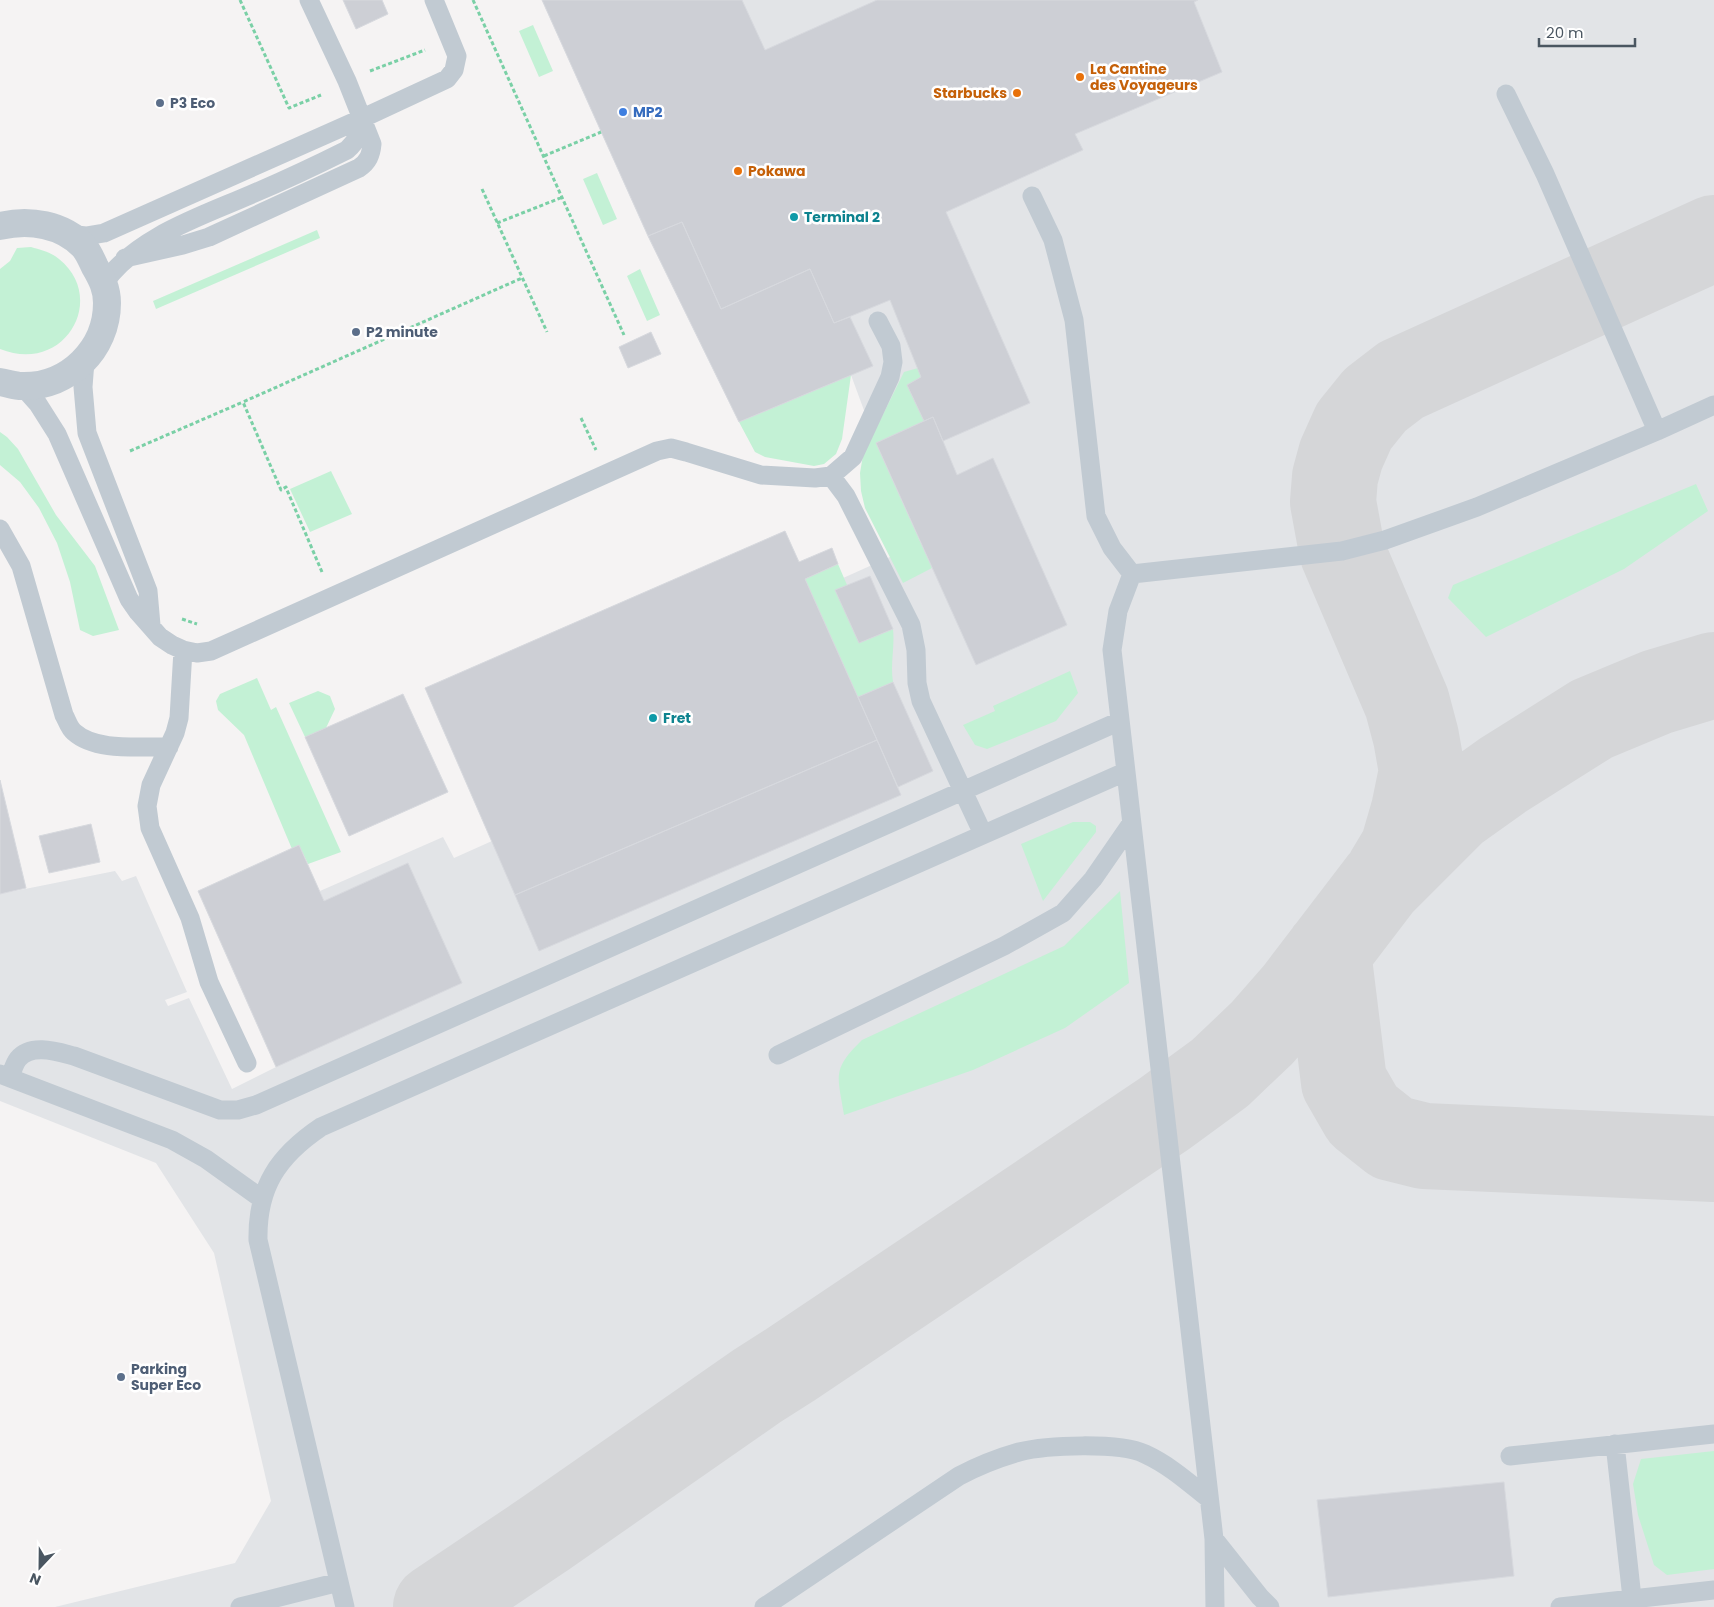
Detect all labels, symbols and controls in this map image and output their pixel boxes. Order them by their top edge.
scale bar [1539,15,1635,47]
text: 20 m [1546,22,1584,43]
place label: La Cantine des Voyageurs [1090,59,1198,95]
marker: La Cantine des Voyageurs [1074,71,1086,83]
place label: Starbucks [933,83,1007,103]
marker: Starbucks [1011,87,1023,99]
place label: P3 Eco [170,93,215,113]
marker: P3 Eco [154,97,166,109]
place label: MP2 [633,102,663,122]
marker: MP2 [617,106,629,118]
place label: Pokawa [748,161,805,181]
marker: Pokawa [732,165,744,177]
place label: Terminal 2 [804,207,880,227]
marker: Terminal 2 [788,211,800,223]
place label: P2 minute [366,322,438,342]
marker: P2 minute [350,326,362,338]
place label: Fret [663,708,691,728]
marker: Fret [647,712,659,724]
place label: Parking Super Eco [131,1359,201,1395]
marker: Parking Super Eco [115,1371,127,1383]
north arrow [15,1542,65,1592]
text: N [27,1568,44,1590]

